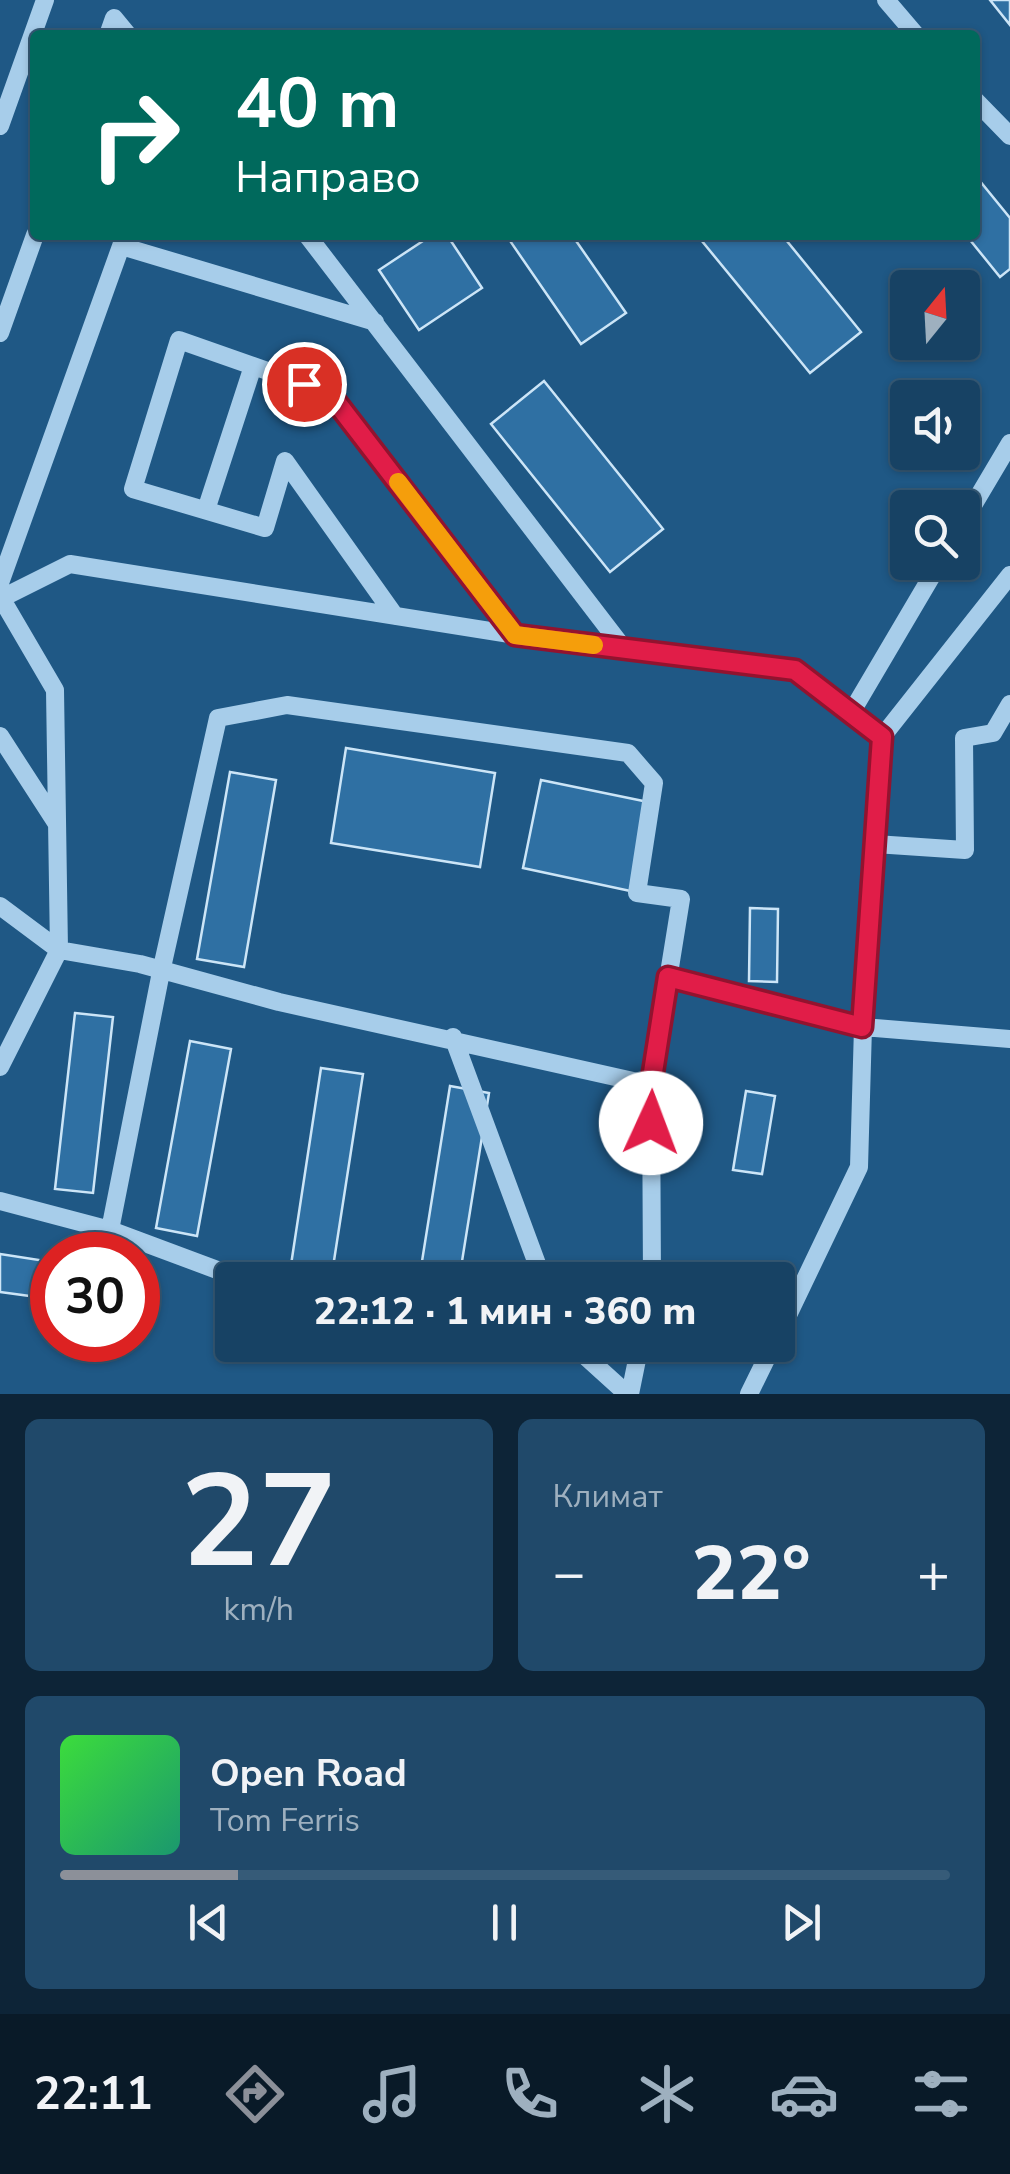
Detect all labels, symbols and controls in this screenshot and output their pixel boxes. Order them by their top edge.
text: 40 m [235,56,399,152]
icon: right [70,70,200,200]
text: Направо [235,147,421,208]
north arrow [890,270,980,360]
map controls [890,270,980,580]
pin [262,342,347,427]
icon: arrive [277,357,332,412]
button: sound [890,380,980,470]
button: search [890,490,980,580]
position arrow [599,1071,703,1175]
speed limit sign: 30 [30,1232,160,1362]
text: 22:12 · 1 мин · 360 m [314,1286,696,1337]
text: 27 [181,1434,337,1611]
text: Климат [553,1475,663,1518]
text: 22° [692,1523,811,1625]
text: − [553,1536,586,1611]
text: + [917,1536,950,1611]
text: km/h [223,1588,294,1631]
text: Open Road [210,1748,407,1799]
text: Tom Ferris [210,1799,360,1842]
icon: previous [181,1895,236,1950]
icon: pause [477,1895,532,1950]
icon: next [774,1895,829,1950]
icon: directions [220,2059,290,2129]
icon: music [357,2059,427,2129]
icon: phone [495,2059,565,2129]
icon: climate [632,2059,702,2129]
icon: car [769,2059,839,2129]
icon: filters [906,2059,976,2129]
text: 22:11 [34,2064,153,2125]

